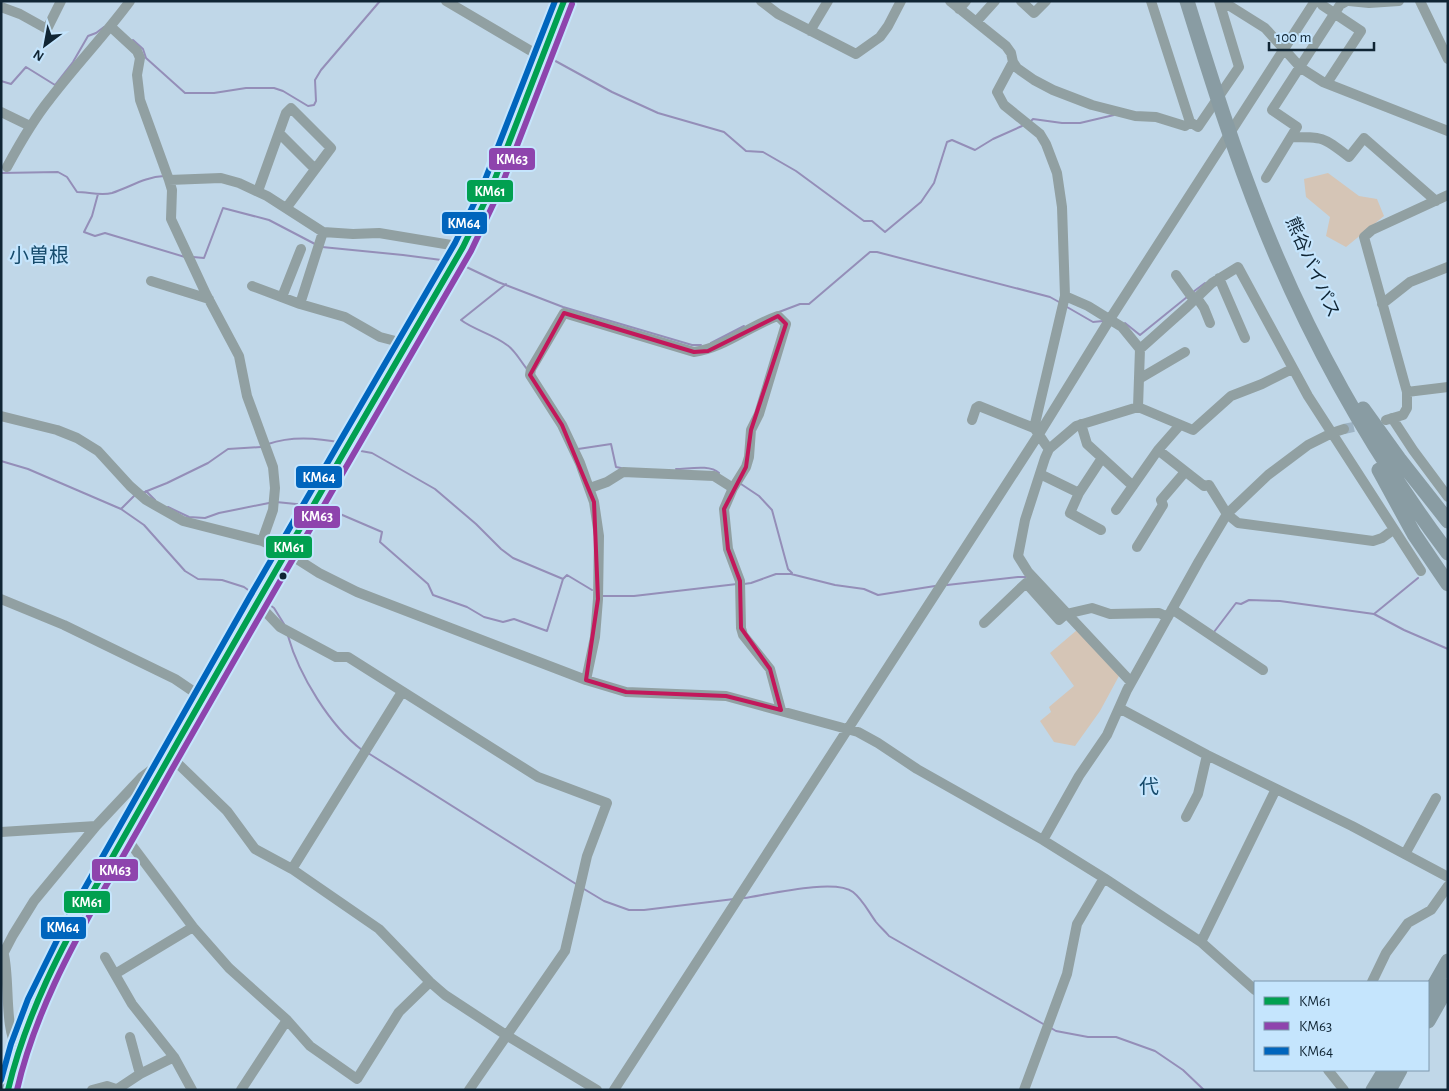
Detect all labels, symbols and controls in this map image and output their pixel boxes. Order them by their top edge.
north arrow [20,20,70,70]
scale bar [1269,20,1374,52]
text: 100 m [1276,30,1311,45]
text: N [31,47,46,64]
line badge: KM63 [488,147,536,171]
text: KM63 [496,153,528,167]
line badge: KM61 [466,179,514,203]
text: KM61 [474,185,506,199]
line badge: KM64 [441,211,488,235]
street label: 熊谷バイパス [1282,214,1344,320]
text: KM64 [447,217,481,231]
district label: 小曽根 [9,245,69,266]
line badge: KM64 [295,465,343,489]
text: KM64 [302,471,336,485]
line badge: KM63 [293,505,341,529]
text: KM63 [301,510,333,524]
line badge: KM61 [265,535,313,559]
text: KM61 [273,541,305,555]
unlabelled marker [278,571,288,581]
district label: 代 [1139,776,1159,797]
line badge: KM63 [91,858,139,882]
text: KM63 [99,864,131,878]
line badge: KM61 [63,890,111,914]
text: KM61 [71,896,103,910]
line badge: KM64 [40,916,87,940]
text: KM64 [46,921,80,935]
legend [1254,981,1429,1071]
text: KM61 [1299,994,1331,1009]
text: KM63 [1299,1019,1332,1034]
text: KM64 [1299,1044,1333,1059]

